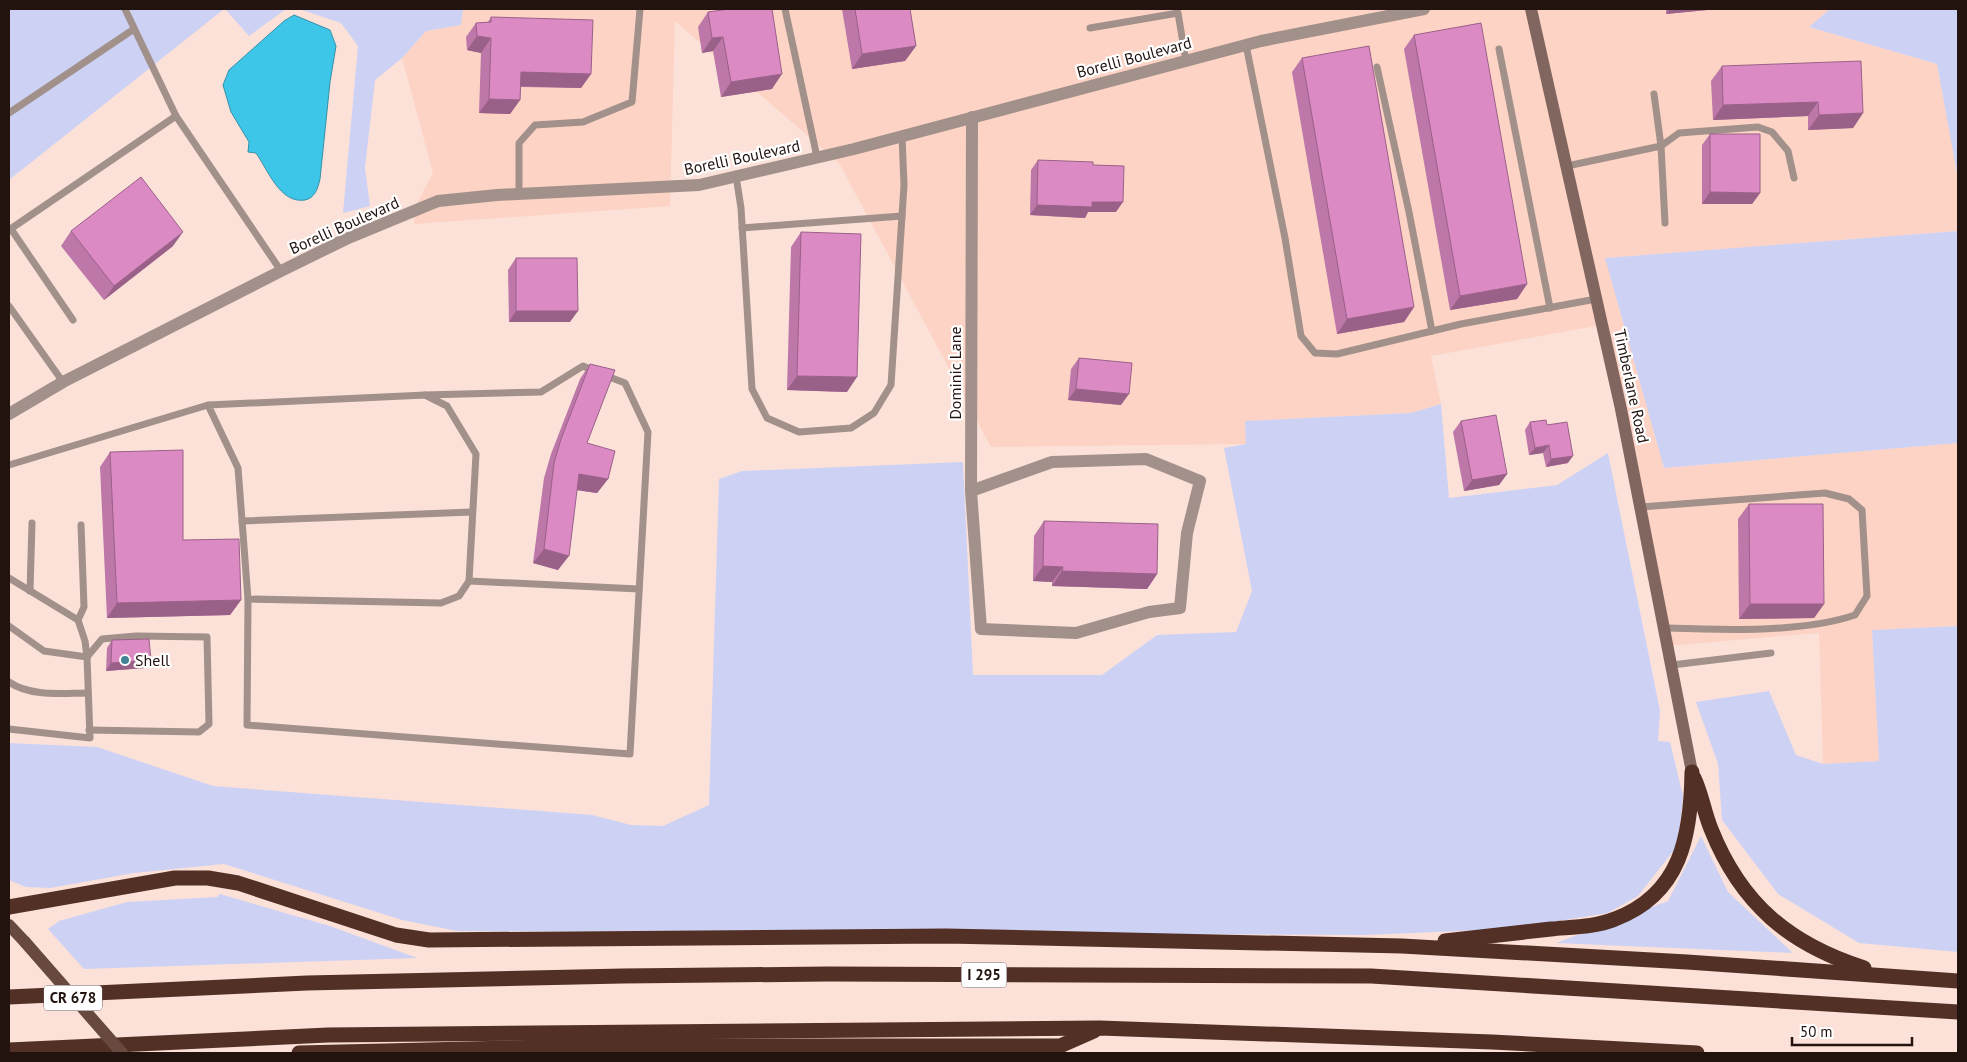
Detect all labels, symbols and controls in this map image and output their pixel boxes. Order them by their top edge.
street label: Borelli Boulevard [1074,32,1194,82]
street label: Borelli Boulevard [682,135,802,179]
street label: Borelli Boulevard [286,192,402,258]
street label: Dominic Lane [945,326,965,420]
street label: Timberlane Road [1610,327,1654,445]
place label: Shell [135,650,170,670]
marker: Shell [119,654,131,666]
road number: I 295 [962,962,1006,988]
road number: CR 678 [44,986,102,1010]
scale bar [1792,1014,1912,1046]
text: 50 m [1800,1022,1833,1041]

